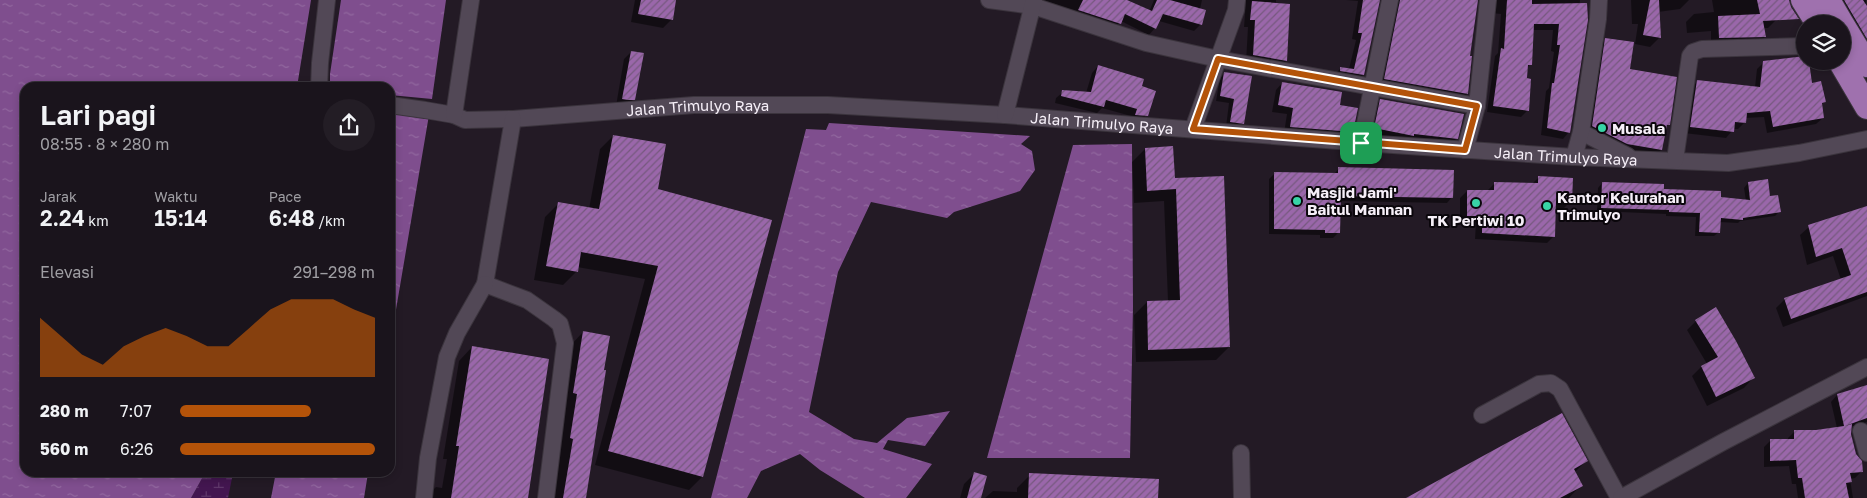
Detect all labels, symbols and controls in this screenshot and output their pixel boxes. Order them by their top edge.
map controls [1796,15,1851,70]
button: layers [1796,15,1851,70]
street label: Jalan Trimulyo Raya [625,96,769,119]
text: Lari pagi [40,98,156,131]
button: share [323,99,375,151]
street label: Jalan Trimulyo Raya [1030,108,1174,137]
place label: Musala [1612,119,1665,137]
pin [1340,122,1382,164]
marker: Musala [1596,122,1608,134]
icon: arrive [1347,129,1375,157]
text: 08:55 · 8 × 280 m [40,134,170,154]
street label: Jalan Trimulyo Raya [1494,143,1638,168]
place label: Masjid Jami' Baitul Mannan [1307,183,1412,218]
text: Jarak [40,188,77,205]
text: Waktu [154,188,197,205]
text: Pace [269,188,301,205]
place label: Kantor Kelurahan Trimulyo [1557,188,1685,223]
marker: Masjid Jami' Baitul Mannan [1291,195,1303,207]
marker: TK Pertiwi 10 [1470,197,1482,209]
marker: Kantor Kelurahan Trimulyo [1541,200,1553,212]
text: 2.24 [40,205,85,231]
text: 15:14 [154,205,208,231]
text: 6:48 [269,205,315,231]
place label: TK Pertiwi 10 [1427,211,1525,229]
text: km [85,212,109,229]
text: /km [315,212,345,229]
text: Elevasi [40,262,94,282]
text: 291–298 m [293,262,375,282]
text: 280 m [40,401,88,421]
text: 7:07 [120,401,152,421]
text: 560 m [40,439,88,459]
text: 6:26 [120,439,153,459]

